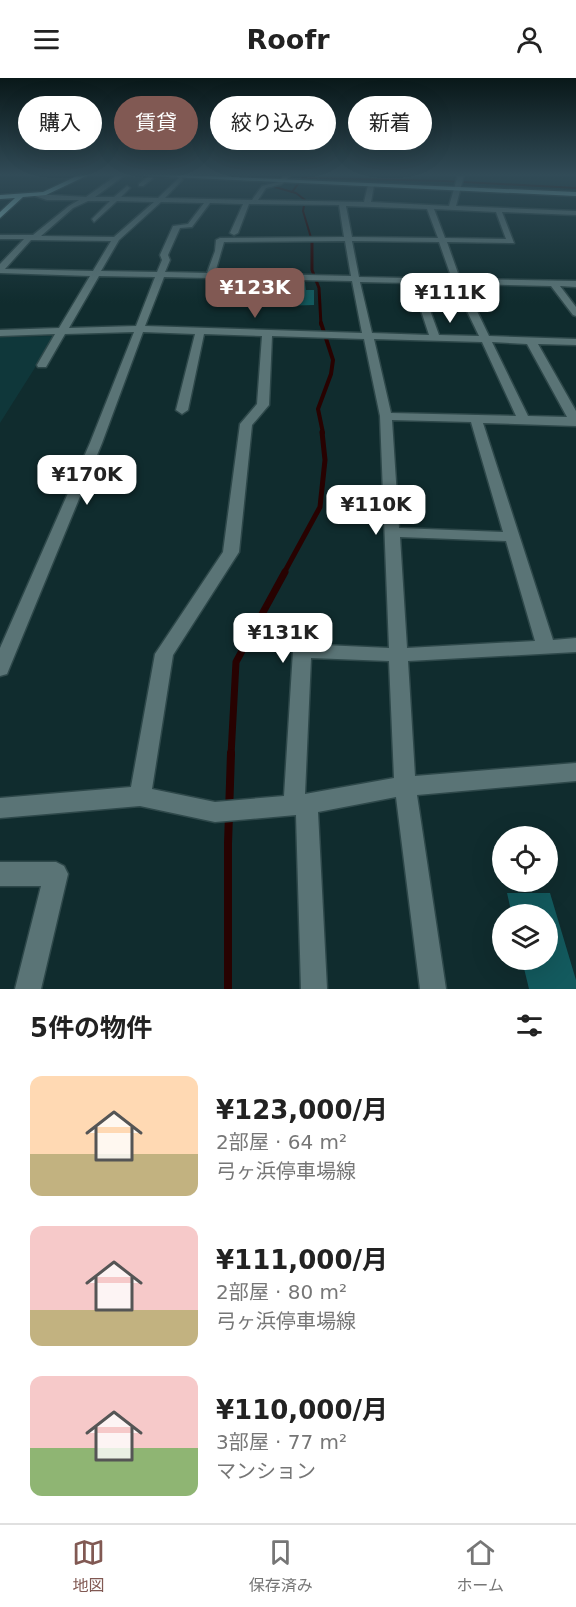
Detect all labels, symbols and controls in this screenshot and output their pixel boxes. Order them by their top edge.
icon: menu [30,23,63,56]
icon: person [513,23,546,56]
text: Roofr [247,24,329,55]
chip: 購入 [18,96,102,150]
chip: 賃貸 [114,96,198,150]
chip: 絞り込み [210,96,336,150]
chip: 新着 [348,96,432,150]
pin: ¥123K [213,268,297,319]
pin: ¥111K [408,273,492,324]
text: ¥123K [219,275,291,299]
text: ¥111K [414,280,486,304]
pin: ¥170K [45,455,129,506]
text: ¥170K [51,462,123,486]
pin: ¥110K [334,485,418,536]
text: ¥110K [340,492,412,516]
pin: ¥131K [241,613,325,664]
text: ¥131K [247,620,319,644]
map controls [492,826,558,970]
button: locate [492,826,558,892]
button: layers [492,904,558,970]
icon: filters [513,1009,546,1042]
text: 5件の物件 [30,1013,152,1043]
text: ¥123,000/月 [216,1095,388,1125]
icon: home [78,1100,150,1172]
text: 2部屋 · 64 m² [216,1130,347,1154]
text: 弓ヶ浜停車場線 [216,1159,356,1183]
text: ¥111,000/月 [216,1245,388,1275]
icon: home [78,1250,150,1322]
text: 2部屋 · 80 m² [216,1280,347,1304]
text: 弓ヶ浜停車場線 [216,1309,356,1333]
text: ¥110,000/月 [216,1395,388,1425]
icon: home [78,1400,150,1472]
text: 3部屋 · 77 m² [216,1430,347,1454]
text: マンション [216,1459,316,1483]
tab: 地図 [72,1536,105,1596]
tab: 保存済み [249,1536,313,1596]
tab: ホーム [457,1536,504,1596]

